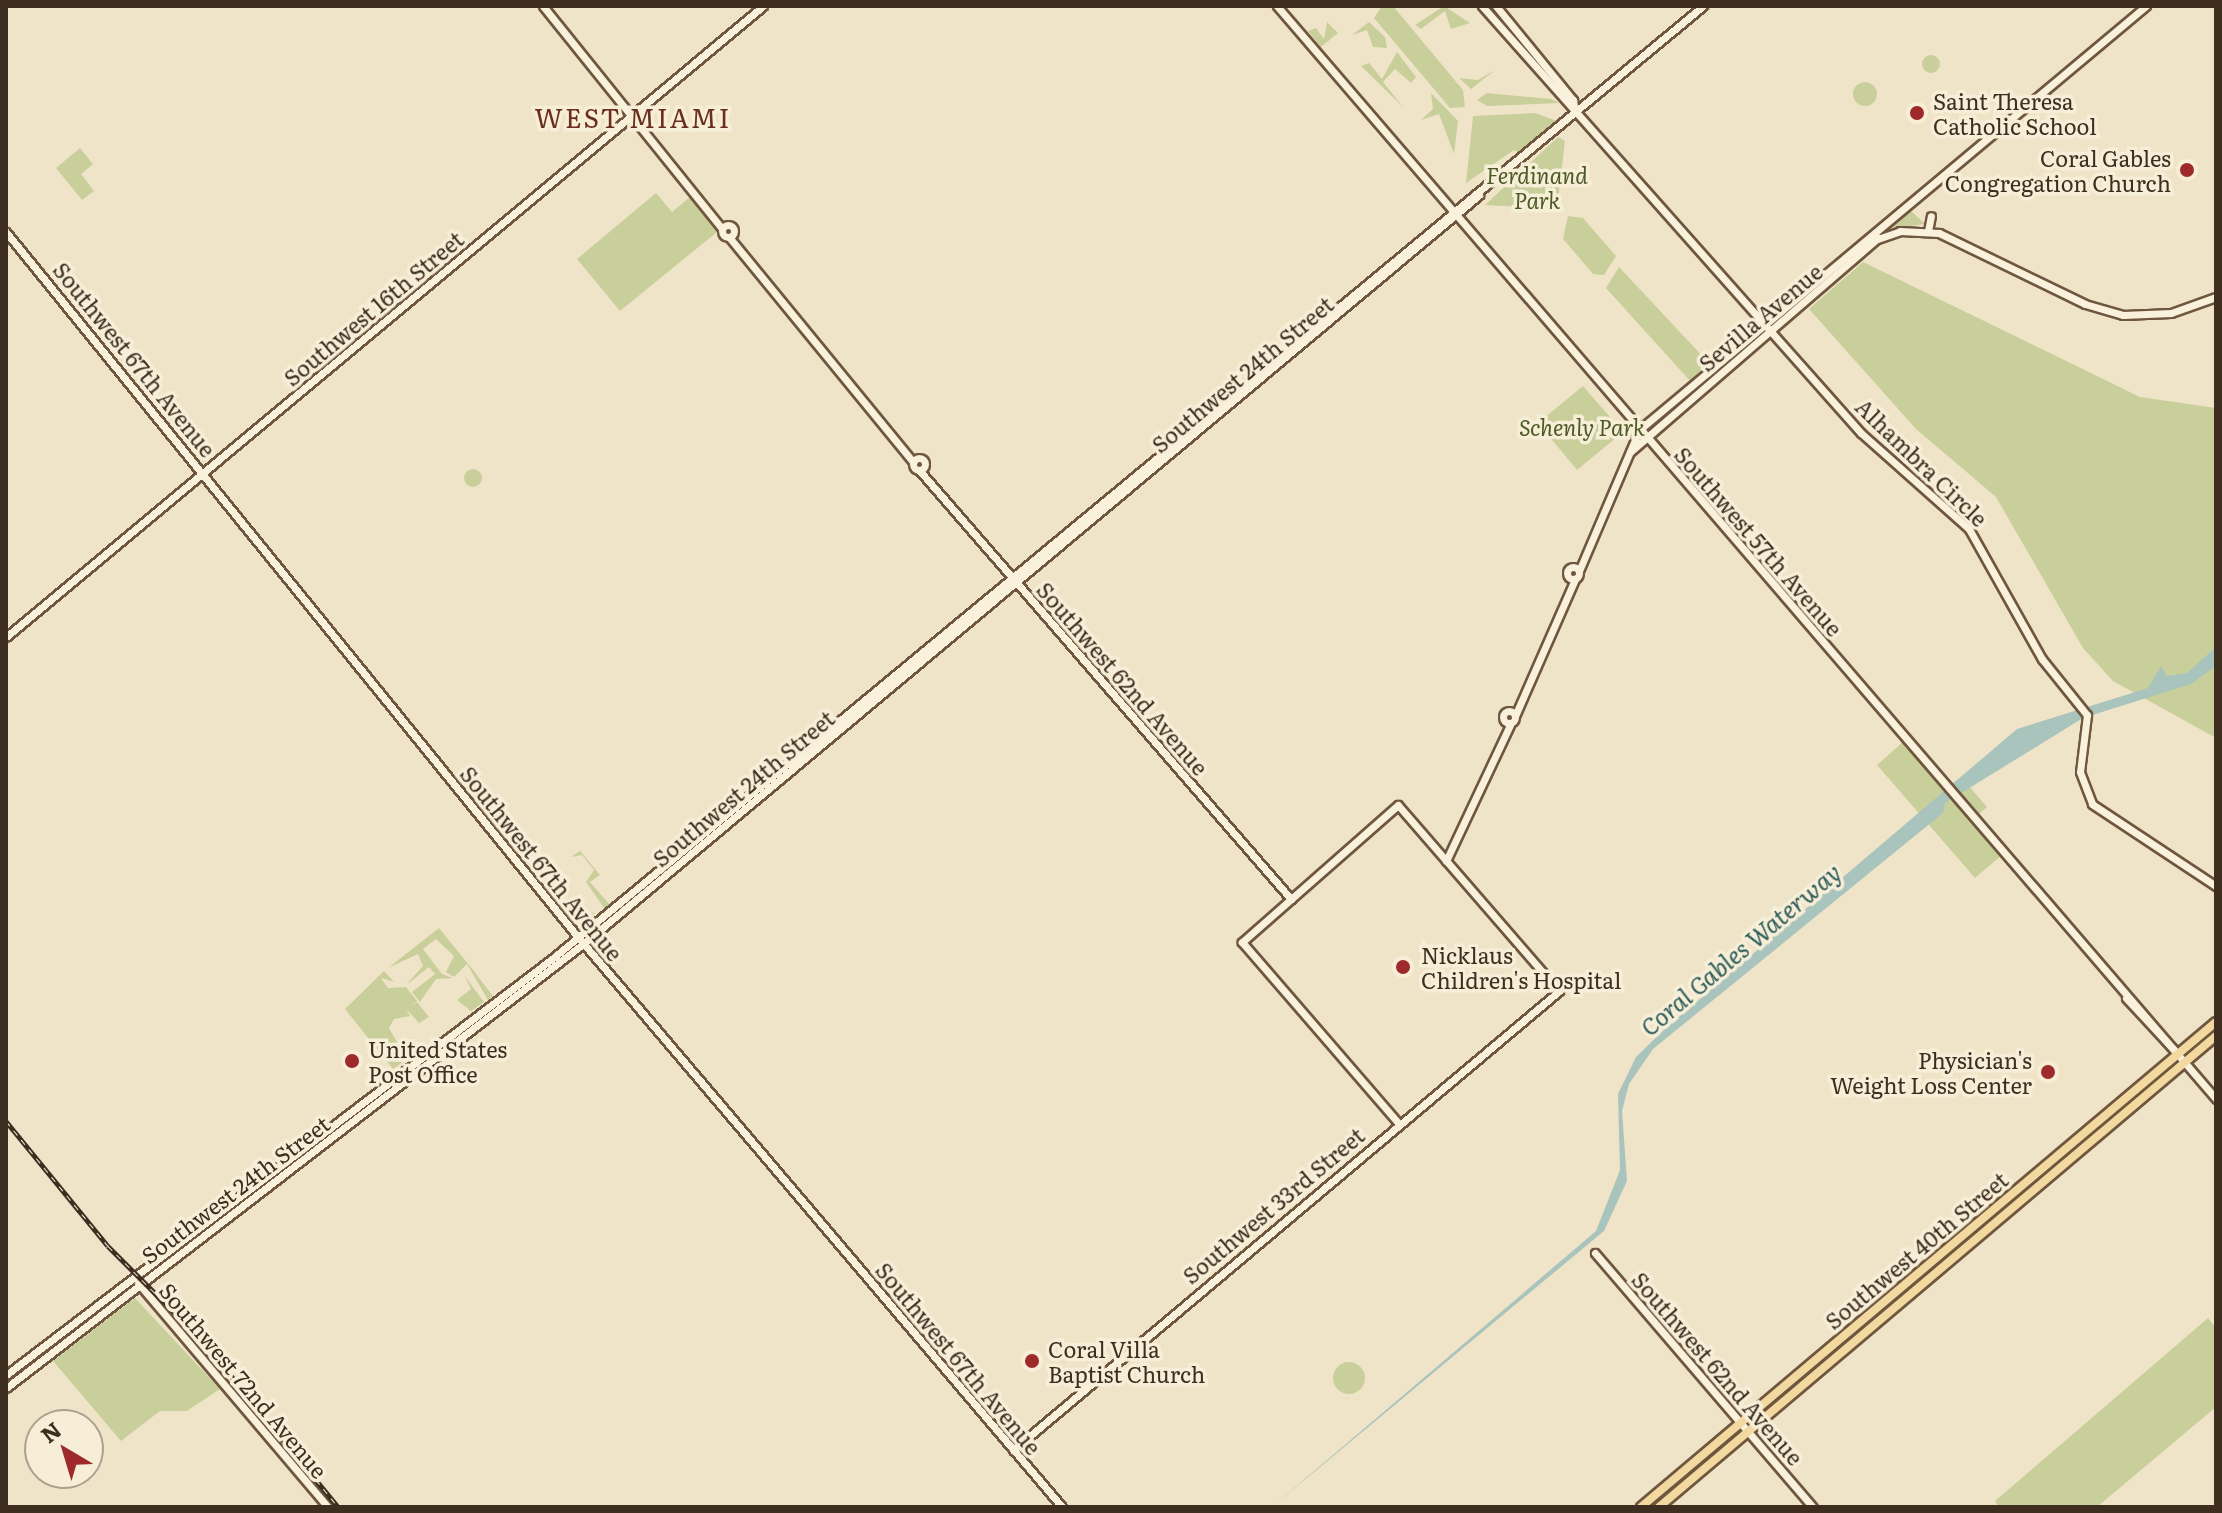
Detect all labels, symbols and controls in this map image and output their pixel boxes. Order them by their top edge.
place label: Saint Theresa Catholic School [1933,87,2097,138]
district label: WEST MIAMI [535,101,731,133]
marker: Saint Theresa Catholic School [1908,104,1926,122]
place label: Coral Gables Congregation Church [1945,144,2171,196]
park label: Ferdinand Park [1486,161,1588,212]
marker: Coral Gables Congregation Church [2178,161,2196,179]
street label: Southwest 16th Street [278,225,468,391]
street label: Southwest 67th Avenue [48,256,222,462]
street label: Sevilla Avenue [1693,258,1827,376]
street label: Southwest 24th Street [1146,290,1338,458]
street label: Alhambra Circle [1851,393,1993,531]
park label: Schenly Park [1519,414,1645,440]
street label: Southwest 57th Avenue [1670,441,1848,641]
street label: Southwest 62nd Avenue [1032,576,1214,780]
street label: Southwest 24th Street [647,704,839,872]
street label: Southwest 67th Avenue [455,760,629,966]
water label: Coral Gables Waterway [1634,857,1846,1041]
place label: Nicklaus Children's Hospital [1421,941,1621,992]
marker: Nicklaus Children's Hospital [1392,956,1414,978]
place label: United States Post Office [368,1035,507,1086]
place label: Physician's Weight Loss Center [1830,1046,2032,1098]
marker: United States Post Office [343,1052,361,1070]
marker: Physician's Weight Loss Center [2039,1063,2057,1081]
street label: Southwest 24th Street [136,1110,334,1268]
street label: Southwest 33rd Street [1177,1121,1369,1289]
street label: Southwest 40th Street [1819,1166,2013,1334]
street label: Southwest 67th Avenue [871,1257,1047,1459]
street label: Southwest 62nd Avenue [1627,1266,1809,1470]
street label: Southwest 72nd Avenue [155,1277,333,1483]
place label: Coral Villa Baptist Church [1048,1335,1205,1386]
marker: Coral Villa Baptist Church [1023,1352,1041,1370]
north arrow [24,1409,104,1489]
text: N [33,1413,68,1450]

